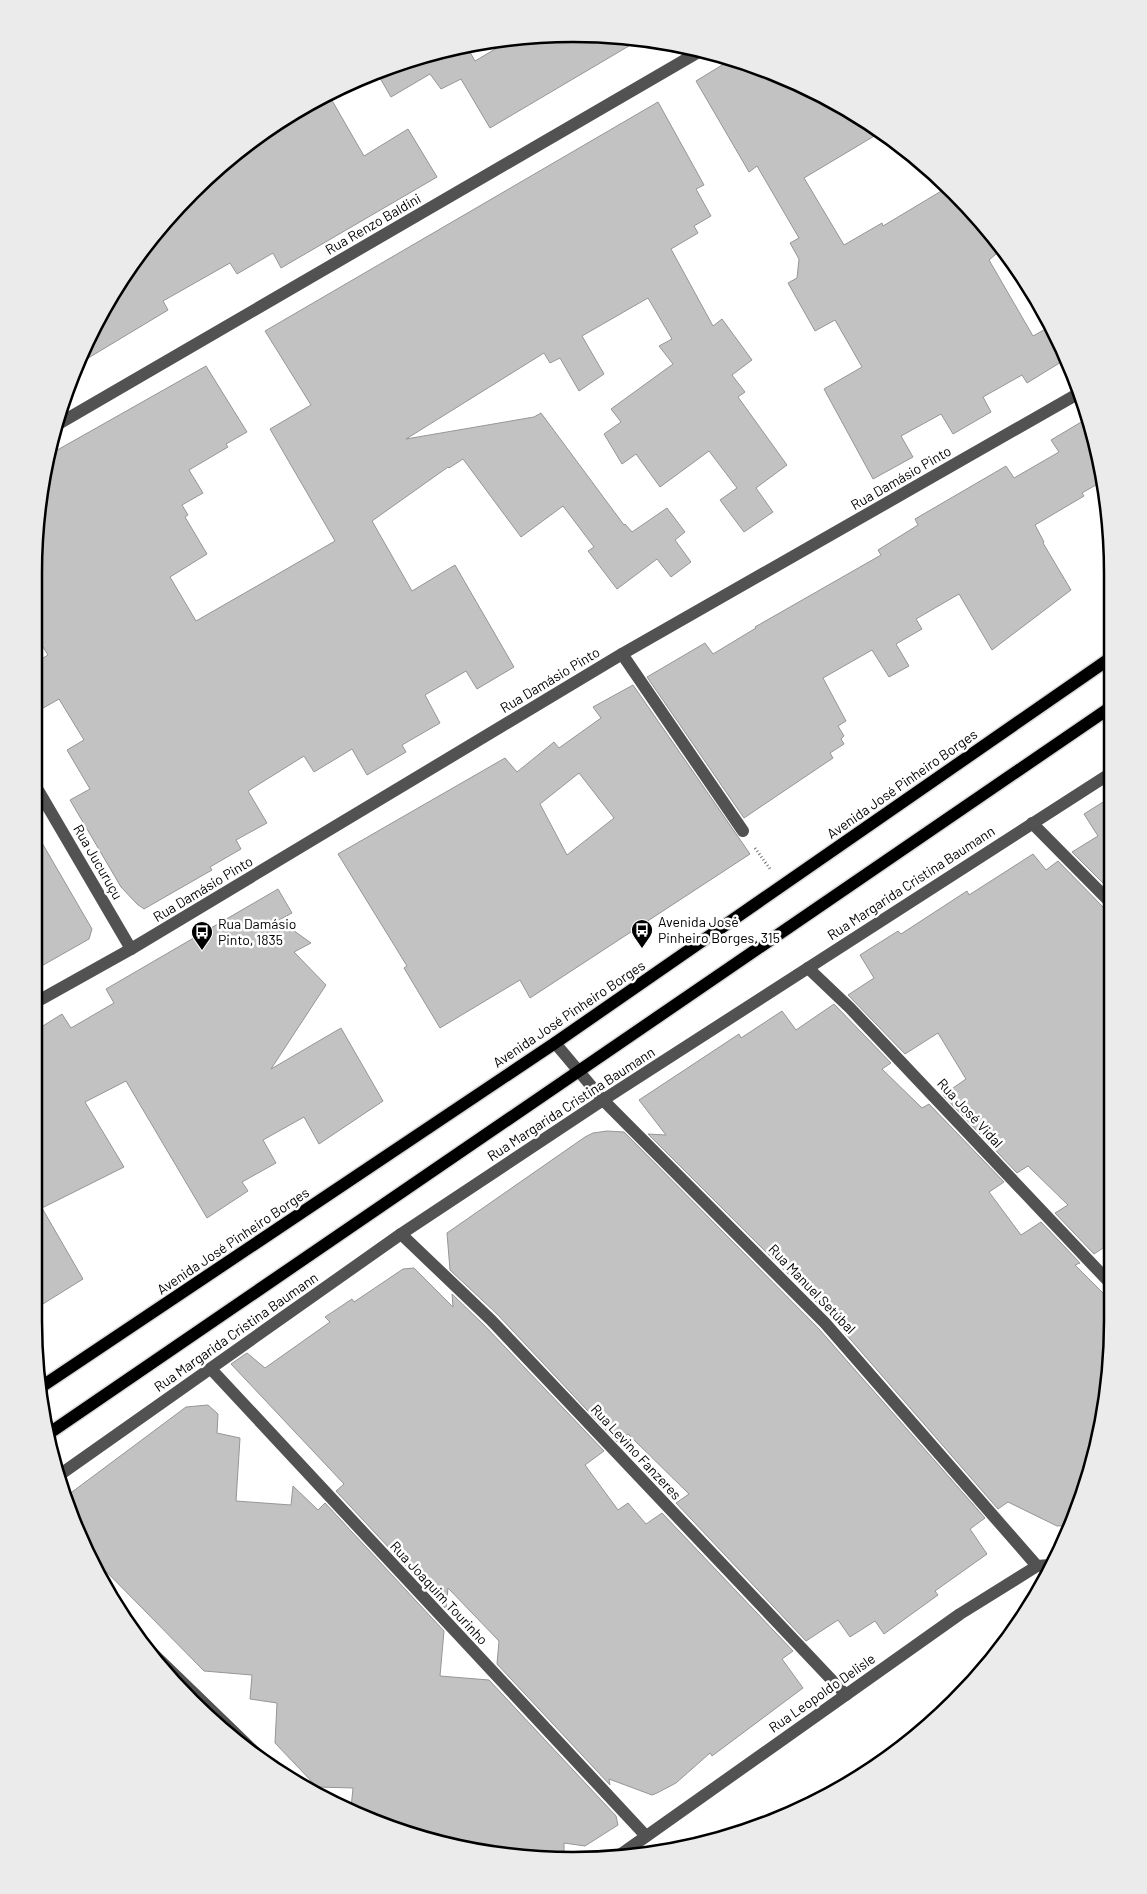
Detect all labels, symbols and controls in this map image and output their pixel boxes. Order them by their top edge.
street label: Rua Renzo Baldini [322,189,424,258]
street label: Rua Damásio Pinto [848,442,954,513]
street label: Rua Damásio Pinto [497,643,603,716]
street label: Avenida José Pinheiro Borges [823,725,980,842]
street label: Rua Jucuruçu [70,821,127,902]
street label: Rua Margarida Cristina Baumann [824,822,998,943]
street label: Rua Damásio Pinto [150,852,256,925]
place label: Avenida José Pinheiro Borges, 315 [658,913,780,946]
place label: Rua Damásio Pinto, 1835 [218,915,296,948]
bus stop icon: Avenida José Pinheiro Borges, 315 [630,918,654,949]
bus stop icon: Rua Damásio Pinto, 1835 [190,920,214,951]
street label: Avenida José Pinheiro Borges [490,956,648,1071]
street label: Rua Margarida Cristina Baumann [484,1043,658,1164]
street label: Rua José Vidal [934,1074,1007,1151]
street label: Avenida José Pinheiro Borges [154,1183,312,1298]
street label: Rua Manuel Setúbal [765,1240,859,1337]
street label: Rua Margarida Cristina Baumann [150,1268,321,1395]
street label: Rua Levino Fanzeres [588,1400,685,1503]
street label: Rua Joaquim Tourinho [387,1537,492,1648]
street label: Rua Leopoldo Delisle [765,1650,878,1736]

